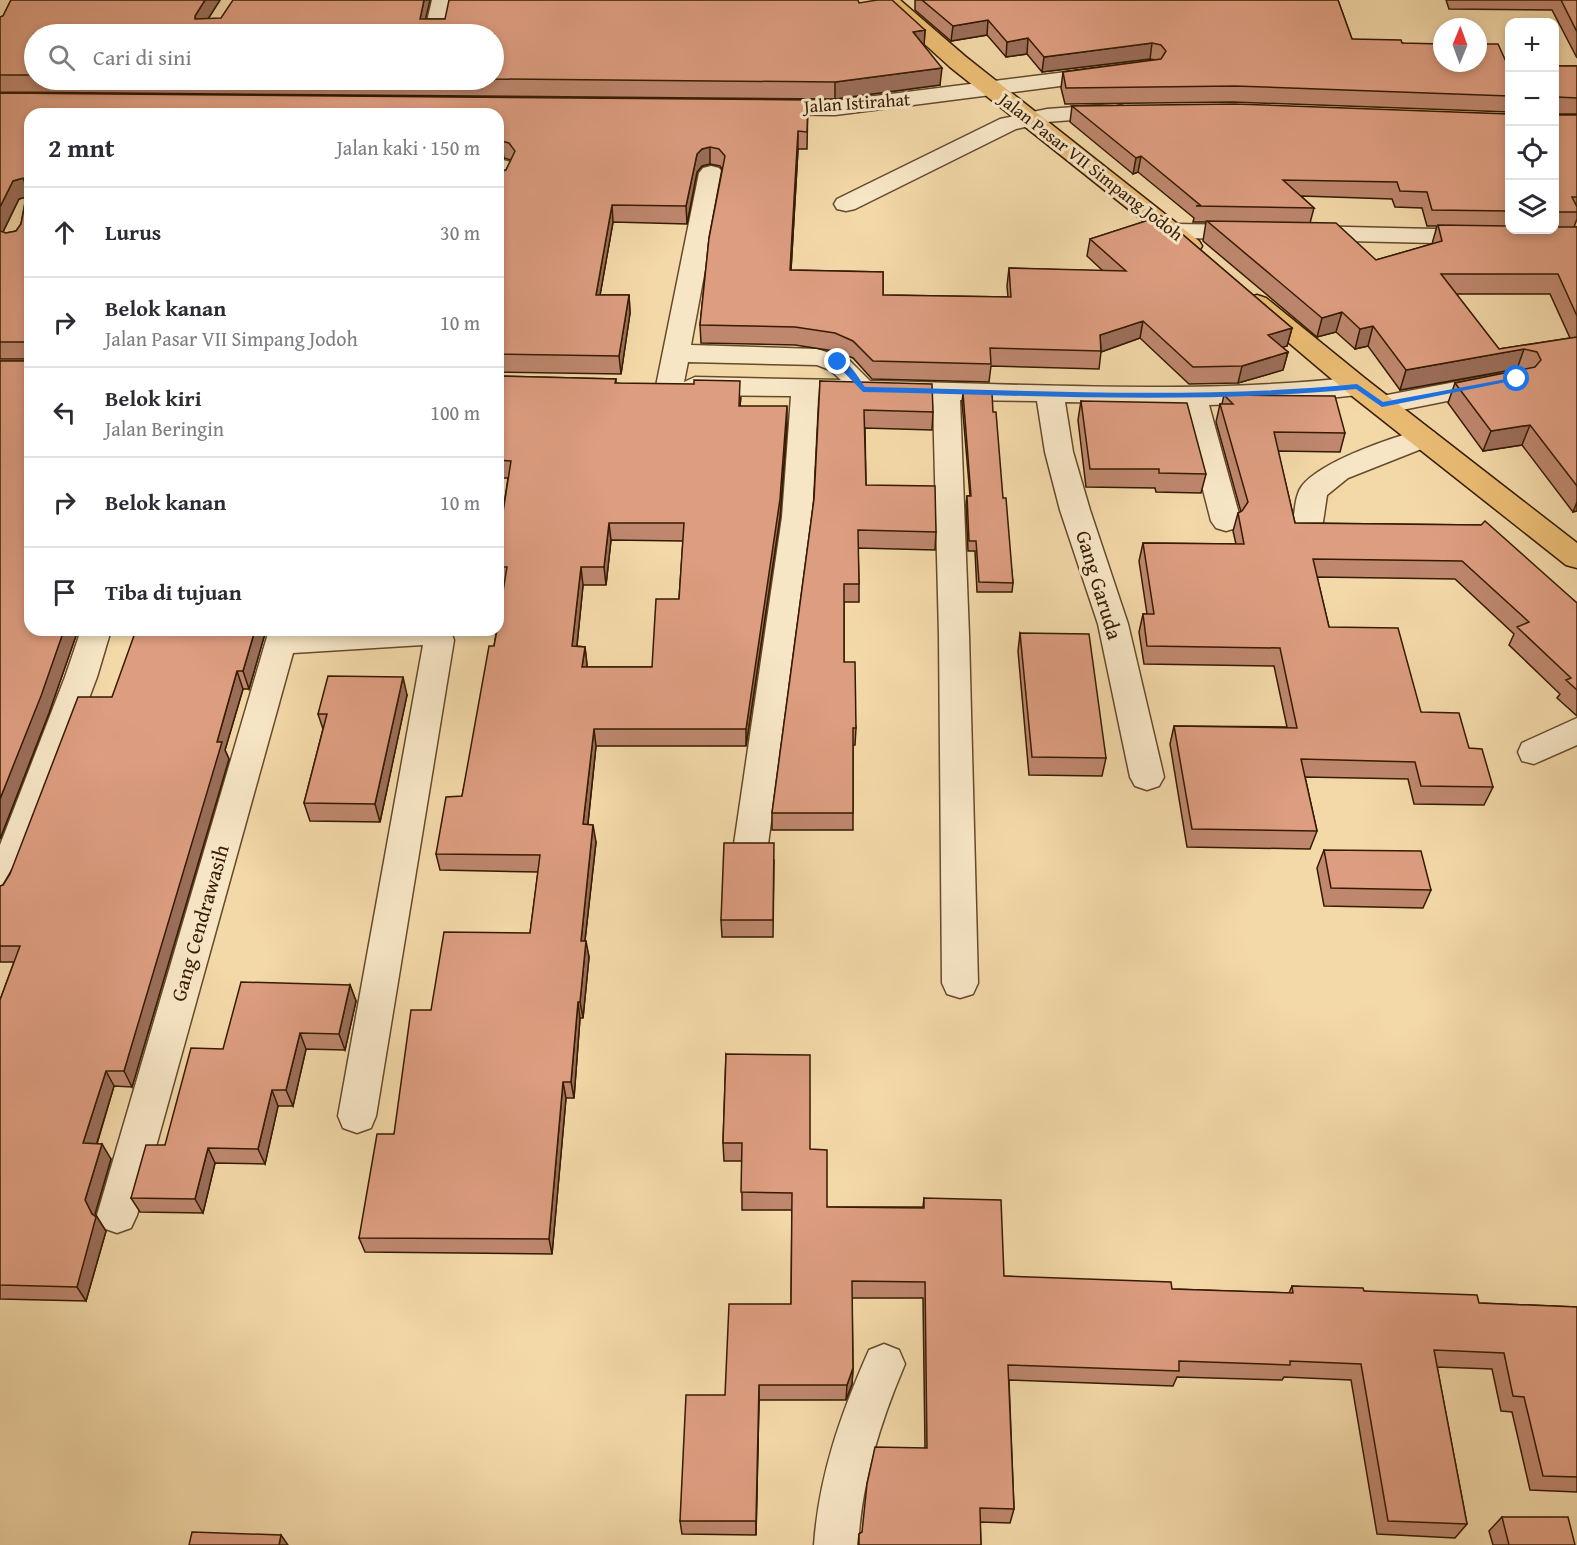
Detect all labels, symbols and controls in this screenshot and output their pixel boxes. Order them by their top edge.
north arrow [1433,18,1487,72]
map controls [1505,18,1559,234]
button: + [1505,18,1559,72]
search box [24,24,504,90]
icon: search [45,41,78,74]
text: Cari di sini [93,41,192,73]
button: − [1505,72,1559,126]
street label: Jalan Istirahat [801,85,912,120]
street label: Jalan Pasar VII Simpang Jodoh [992,85,1189,247]
button: locate [1505,126,1559,180]
text: 2 mnt [48,128,115,167]
text: Jalan kaki · 150 m [336,133,480,162]
button: layers [1505,180,1559,234]
icon: ahead [48,216,81,249]
text: Lurus [105,216,161,248]
text: 30 m [440,218,480,247]
text: Belok kanan [105,292,226,324]
icon: right [48,306,81,339]
text: 10 m [440,308,480,337]
text: Jalan Pasar VII Simpang Jodoh [105,324,358,353]
route end [824,348,850,374]
route start [1503,365,1529,391]
text: Belok kiri [105,382,202,414]
icon: left [48,396,81,429]
text: 100 m [430,398,480,427]
text: Jalan Beringin [105,414,224,443]
icon: right [48,486,81,519]
text: Belok kanan [105,486,226,518]
text: 10 m [440,488,480,517]
street label: Gang Garuda [1068,526,1131,643]
icon: arrive [48,576,81,609]
text: Tiba di tujuan [105,576,242,608]
street label: Gang Cendrawasih [162,841,237,1005]

